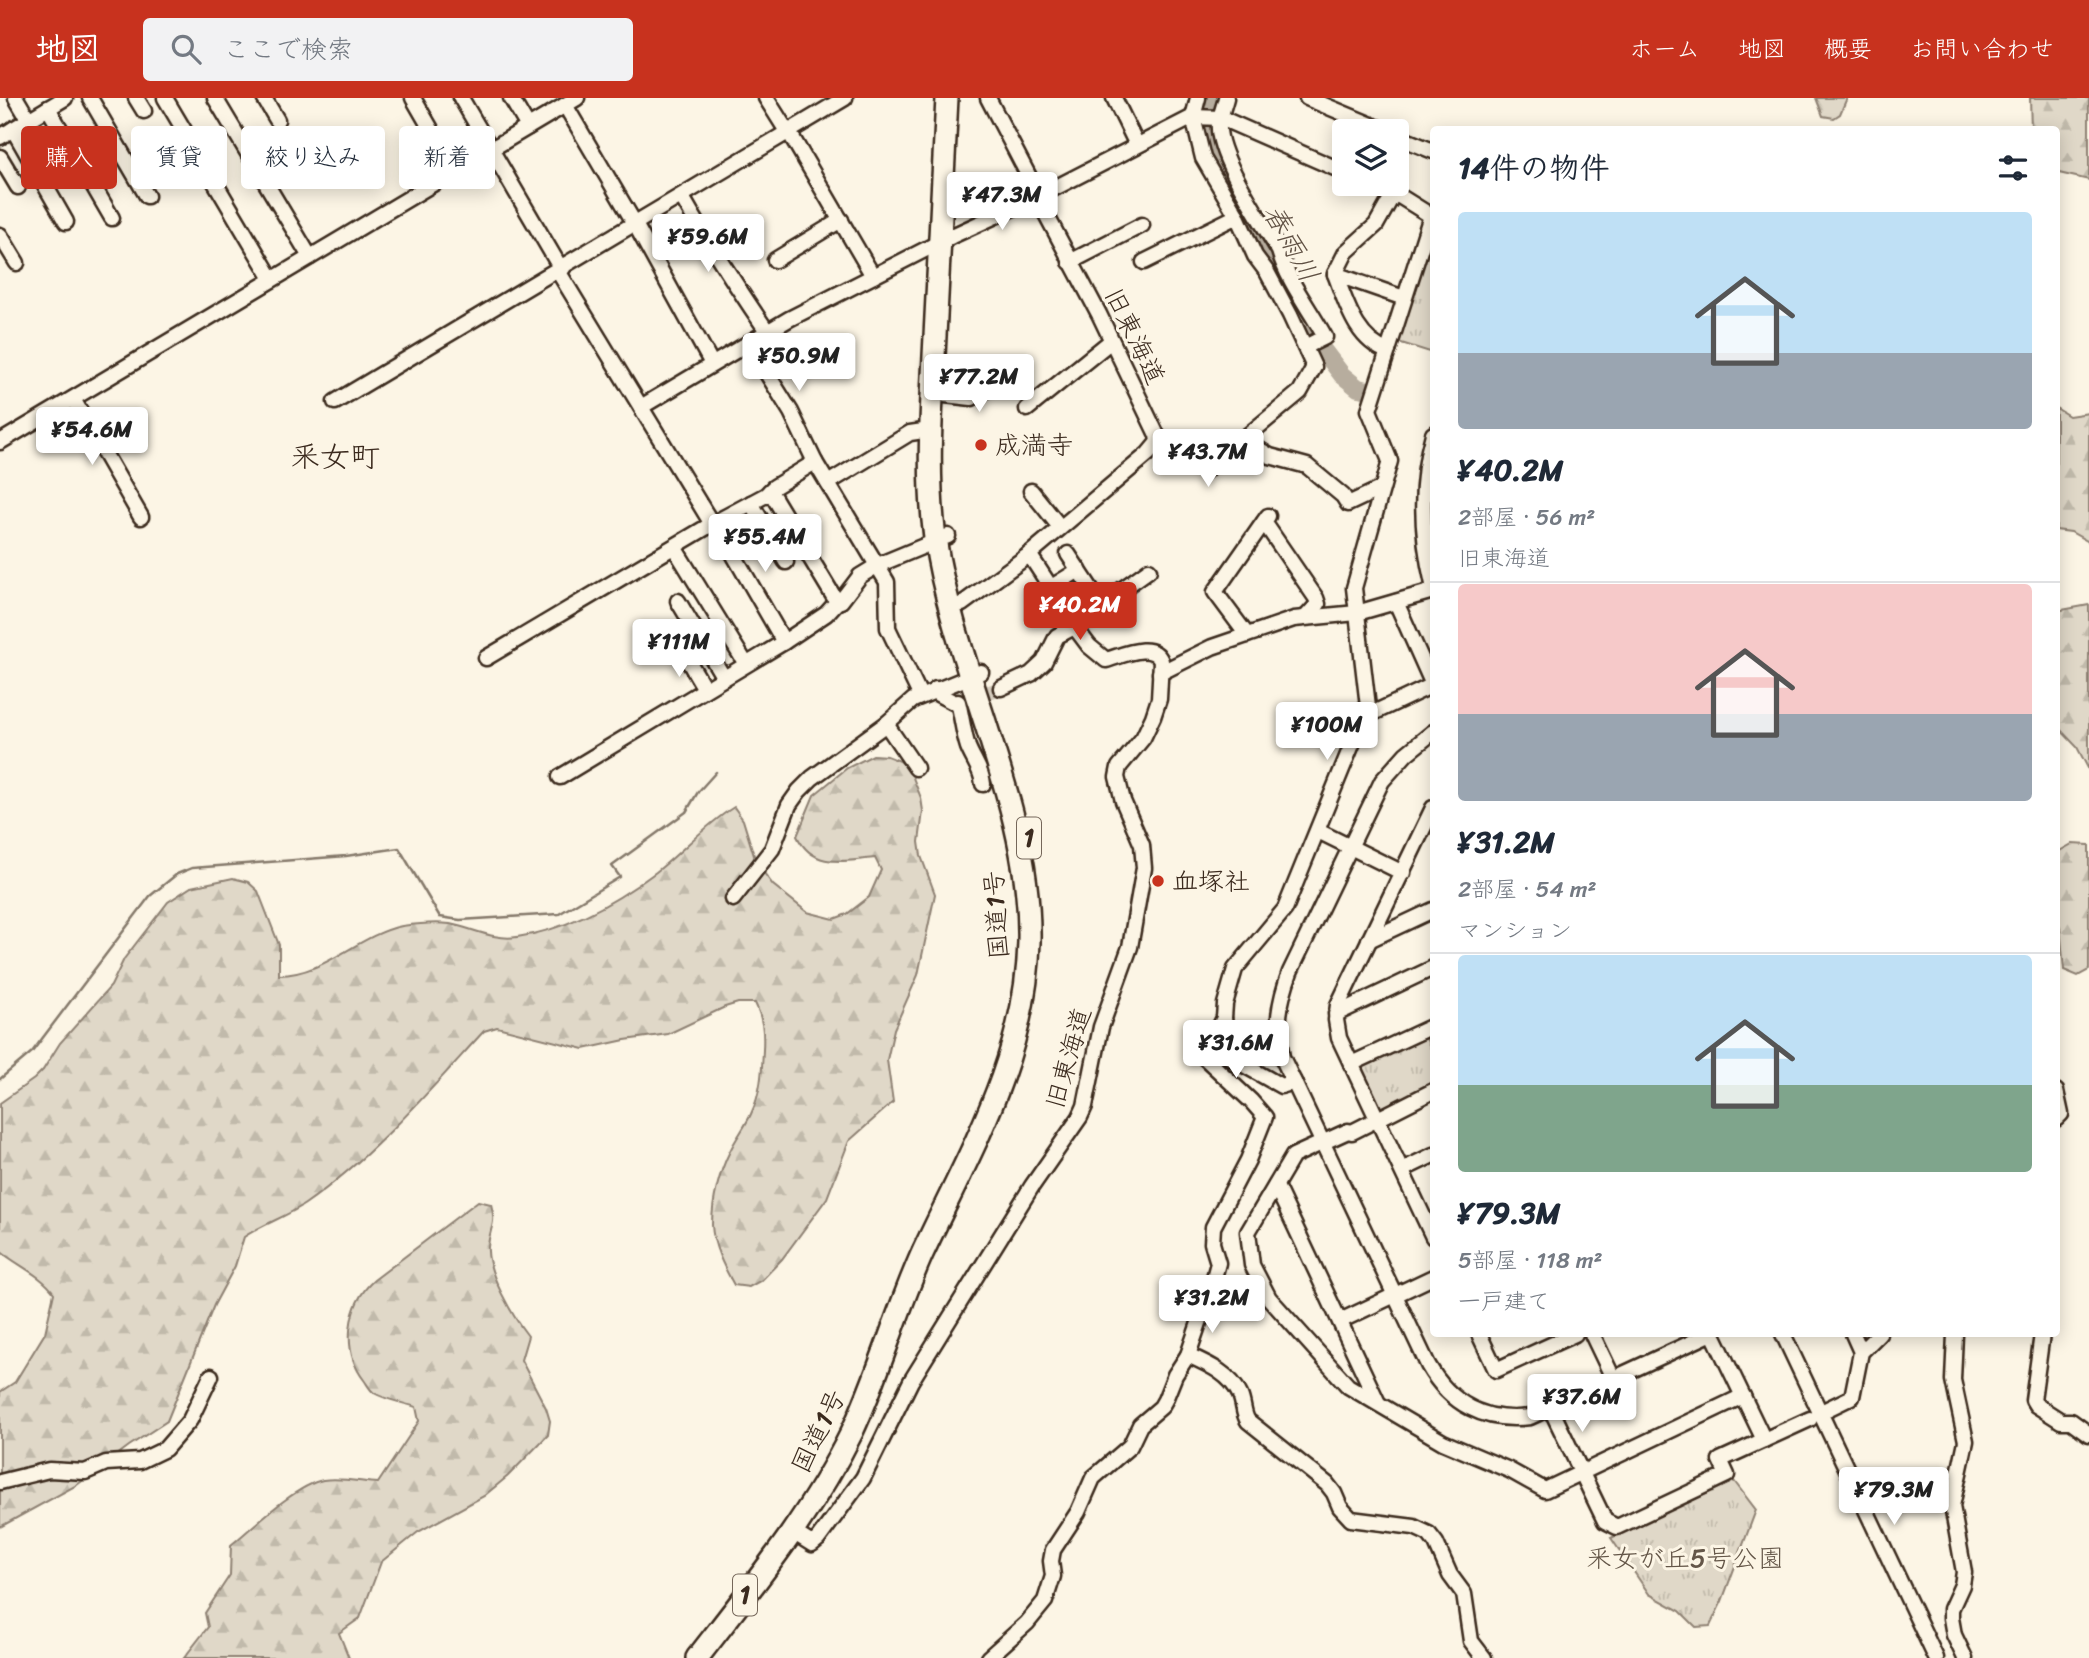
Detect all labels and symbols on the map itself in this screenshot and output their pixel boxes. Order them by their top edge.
pin: ¥47.3M [945,172,1059,232]
water label: 春雨川 [1250,195,1333,292]
pin: ¥59.6M [651,214,765,274]
street label: 旧東海道 [1092,279,1178,393]
pin: ¥50.9M [742,334,856,393]
pin: ¥77.2M [922,354,1036,414]
pin: ¥54.6M [35,408,149,467]
place label: 成満寺 [995,422,1073,468]
district label: 釆女町 [290,430,380,484]
pin: ¥43.7M [1151,430,1265,489]
marker: 成満寺 [973,437,989,453]
pin: ¥55.4M [708,514,822,574]
pin: ¥40.2M [1023,582,1137,642]
pin: ¥111M [630,620,728,679]
pin: ¥100M [1278,702,1376,762]
road number: 1 [1017,818,1041,858]
place label: 血塚社 [1172,858,1250,904]
street label: 国道1号 [970,869,1022,961]
marker: 血塚社 [1150,873,1166,889]
street label: 旧東海道 [1032,1002,1104,1114]
pin: ¥31.6M [1179,1020,1293,1080]
pin: ¥31.2M [1155,1276,1269,1335]
pin: ¥37.6M [1525,1374,1639,1434]
street label: 国道1号 [778,1381,858,1481]
pin: ¥79.3M [1837,1468,1951,1527]
park label: 釆女が丘5号公園 [1586,1535,1784,1581]
road number: 1 [733,1574,757,1616]

